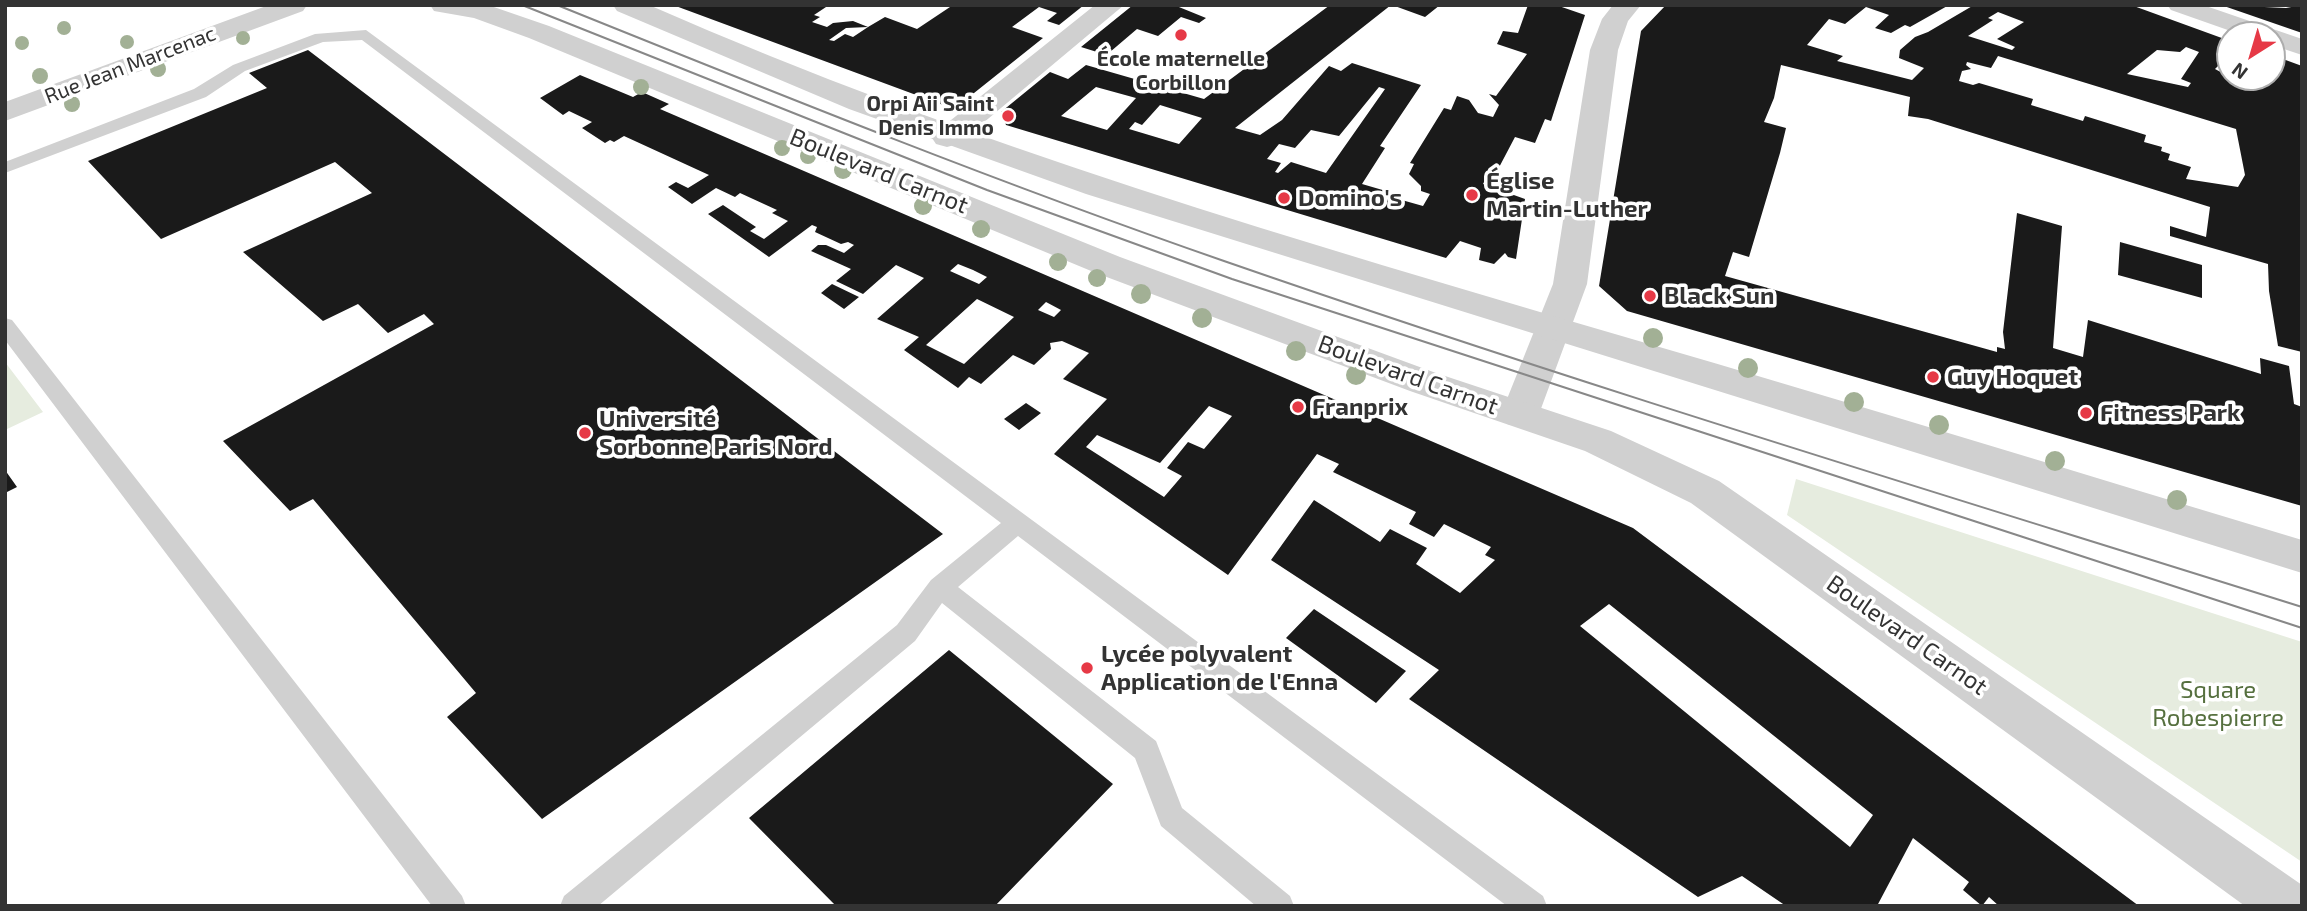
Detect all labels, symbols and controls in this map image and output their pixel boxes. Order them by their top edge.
street label: Rue Jean Marcenac [41,21,219,109]
north arrow [2216,21,2286,91]
marker: École maternelle Corbillon [1173,27,1189,43]
place label: École maternelle Corbillon [1097,46,1265,96]
text: N [2227,58,2252,85]
place label: Orpi Aii Saint Denis Immo [867,91,994,141]
marker: Orpi Aii Saint Denis Immo [1000,108,1016,124]
street label: Boulevard Carnot [786,122,972,220]
place label: Église Martin-Luther [1486,167,1648,223]
place label: Domino's [1298,184,1402,212]
marker: Église Martin-Luther [1464,187,1480,203]
marker: Domino's [1276,190,1292,206]
place label: Black Sun [1664,282,1774,310]
marker: Black Sun [1642,288,1658,304]
street label: Boulevard Carnot [1314,329,1502,421]
place label: Guy Hoquet [1947,363,2078,391]
marker: Guy Hoquet [1925,369,1941,385]
place label: Franprix [1312,393,1408,421]
marker: Franprix [1290,399,1306,415]
place label: Fitness Park [2100,399,2241,427]
place label: Université Sorbonne Paris Nord [599,405,833,461]
marker: Fitness Park [2078,405,2094,421]
marker: Université Sorbonne Paris Nord [577,425,593,441]
street label: Boulevard Carnot [1821,569,1993,701]
place label: Lycée polyvalent Application de l'Enna [1101,640,1338,696]
marker: Lycée polyvalent Application de l'Enna [1079,660,1095,676]
park label: Square Robespierre [2152,676,2284,732]

